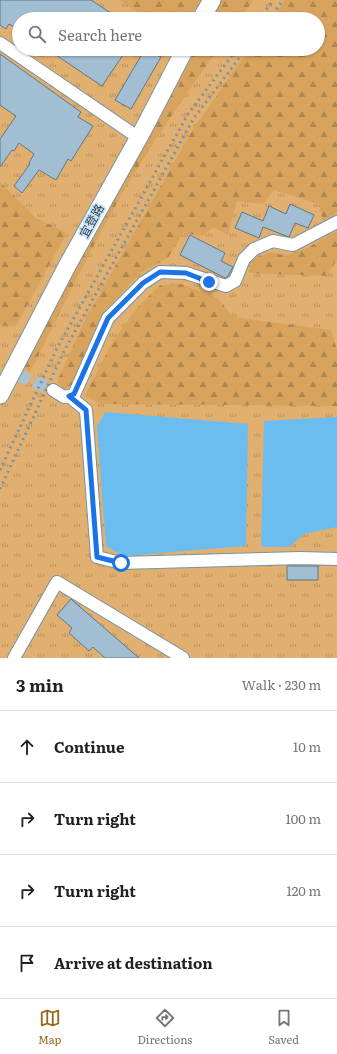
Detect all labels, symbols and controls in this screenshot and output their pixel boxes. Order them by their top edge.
search box [12,12,325,56]
icon: search [26,23,48,45]
text: Search here [58,23,142,46]
street label: 宜登路 [75,200,108,241]
route end [200,273,218,291]
route start [112,554,130,572]
text: 3 min [16,672,64,697]
text: Walk · 230 m [242,675,321,694]
text: Continue [54,735,124,758]
icon: ahead [16,736,38,758]
text: 10 m [293,737,321,756]
text: Turn right [54,807,136,830]
icon: right [16,808,38,830]
text: 100 m [285,809,321,828]
text: Turn right [54,879,136,902]
icon: right [16,880,38,902]
text: 120 m [286,881,321,900]
text: Arrive at destination [54,951,213,974]
icon: arrive [16,952,38,974]
tab: Map [38,1007,61,1047]
tab: Directions [137,1007,192,1047]
tab: Saved [268,1007,299,1047]

